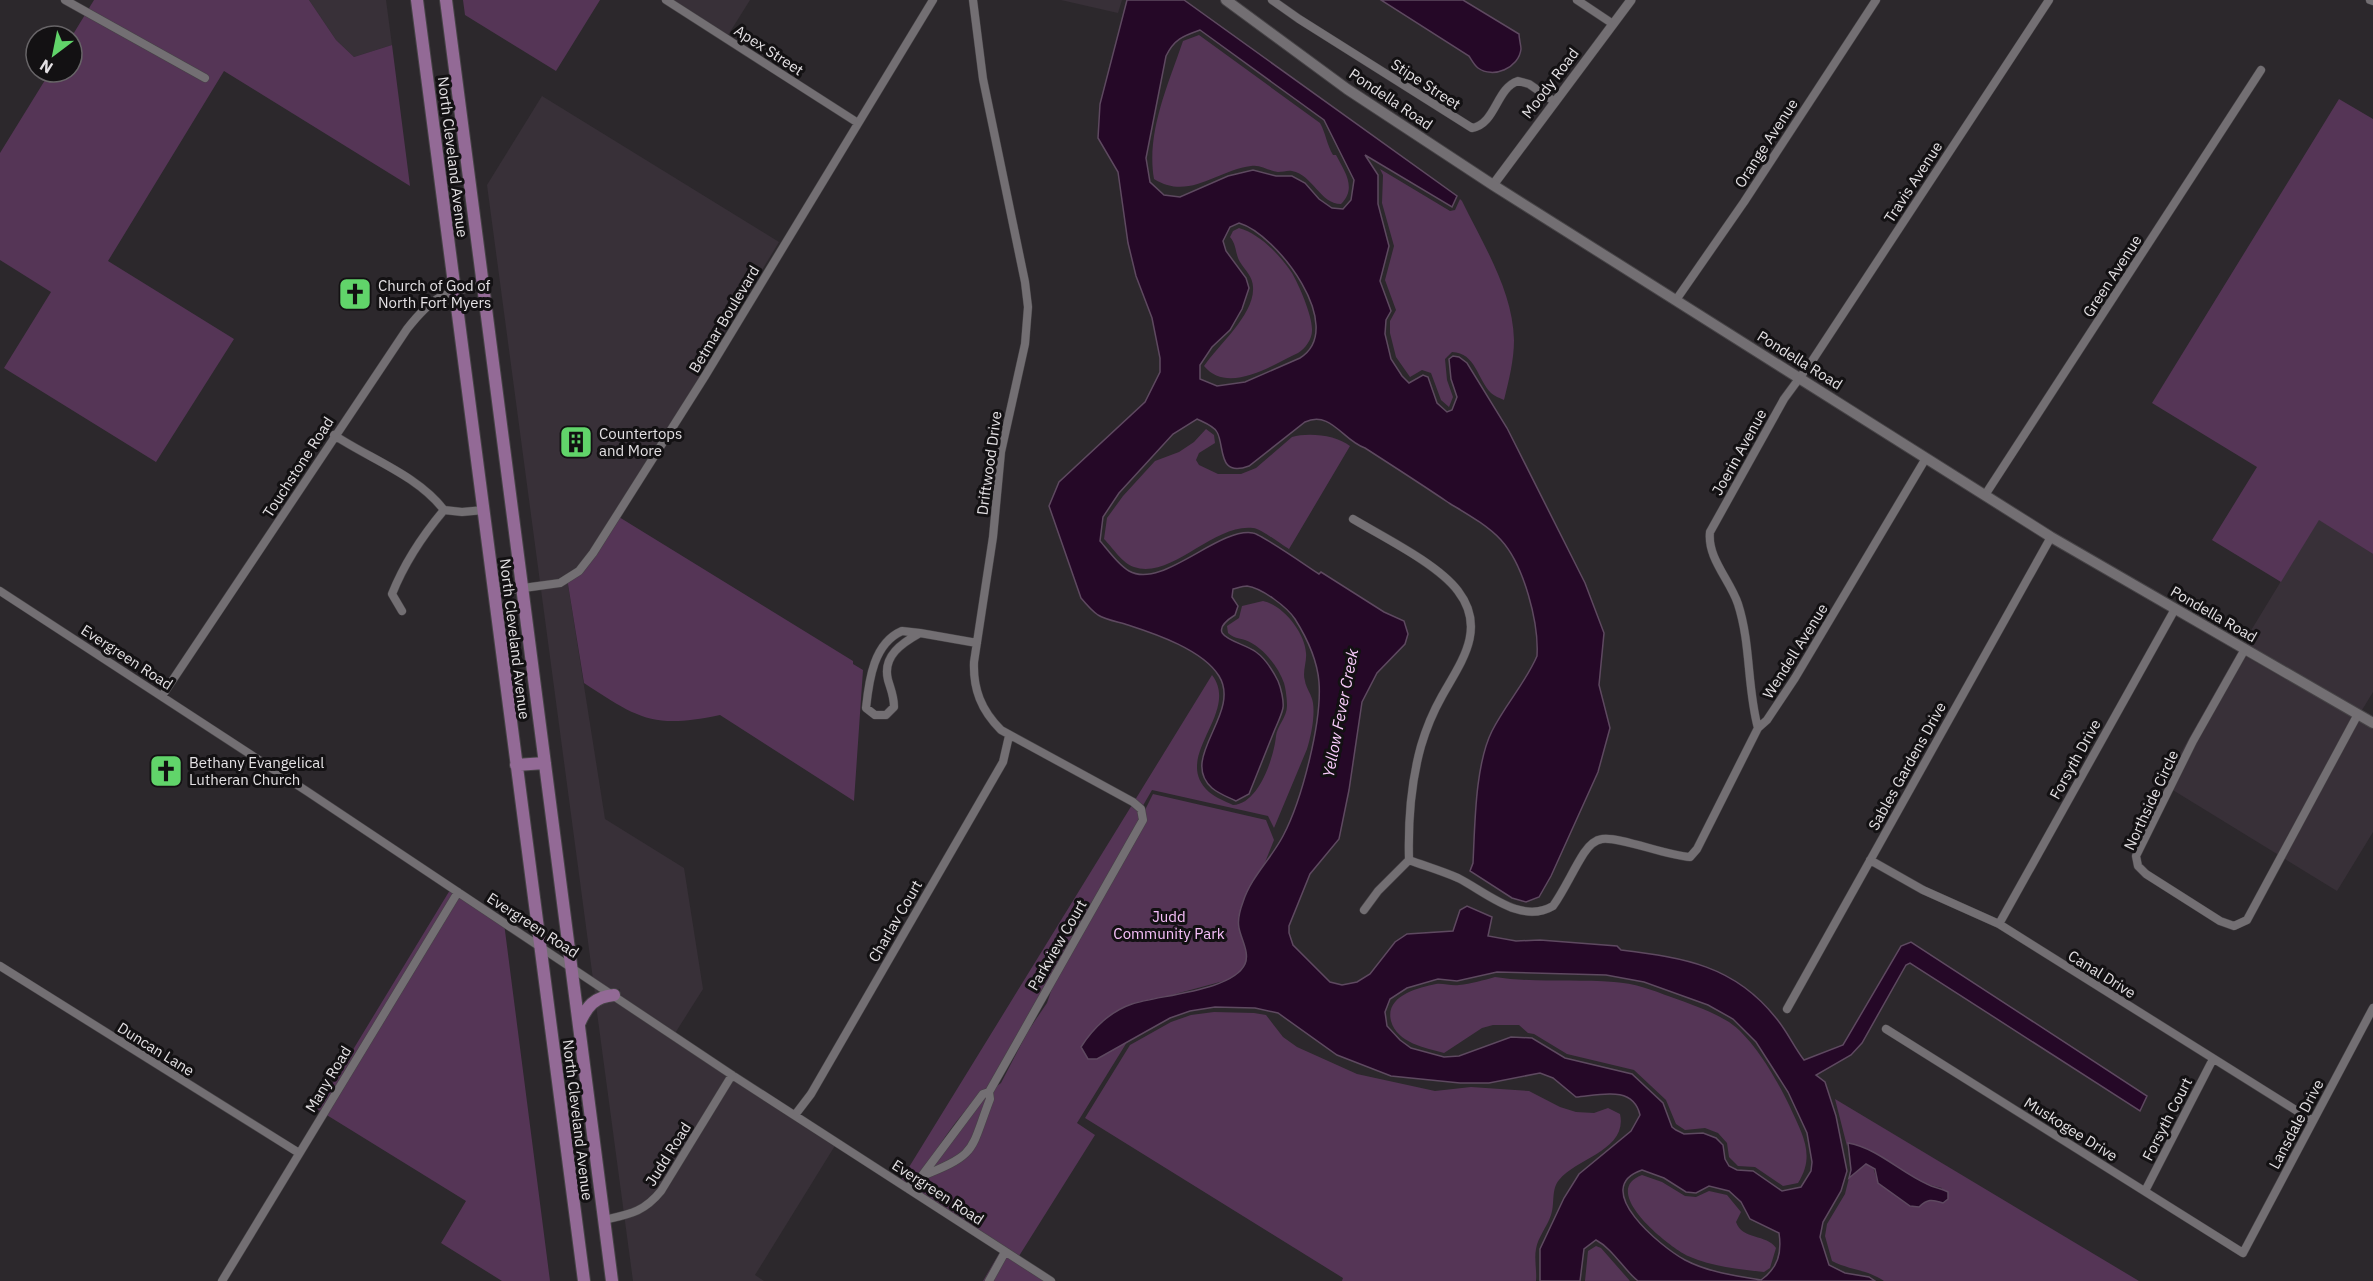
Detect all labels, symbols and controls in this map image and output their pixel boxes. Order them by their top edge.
street label: Apex Street [731,21,807,79]
north arrow [24,24,84,84]
street label: Moody Road [1517,44,1583,122]
street label: Stipe Street [1388,54,1464,114]
text: N [36,55,56,78]
street label: Pondella Road [1346,64,1436,134]
street label: North Cleveland Avenue [434,76,472,238]
street label: Orange Avenue [1730,95,1802,191]
street label: Travis Avenue [1880,138,1946,226]
street label: Green Avenue [2078,231,2146,321]
street label: Betmar Boulevard [685,262,763,376]
church icon: Church of God of North Fort Myers [337,276,373,312]
place label: Church of God of North Fort Myers [378,276,491,312]
street label: Pondella Road [1754,326,1846,394]
street label: Joerin Avenue [1707,406,1771,498]
street label: Driftwood Drive [972,410,1006,516]
street label: Touchstone Road [258,413,338,521]
building icon: Countertops and More [558,424,594,460]
place label: Countertops and More [599,424,682,460]
street label: North Cleveland Avenue [496,558,534,720]
street label: Pondella Road [2167,582,2261,646]
street label: Wendell Avenue [1758,600,1832,702]
street label: Evergreen Road [77,620,177,694]
water label: Yellow Fever Creek [1318,646,1362,779]
street label: Sables Gardens Drive [1864,699,1950,833]
street label: Forsyth Drive [2045,716,2105,802]
street label: Northside Circle [2120,747,2182,853]
church icon: Bethany Evangelical Lutheran Church [148,753,184,789]
place label: Bethany Evangelical Lutheran Church [189,753,324,789]
street label: Charlav Court [864,877,926,965]
street label: Evergreen Road [483,888,583,962]
street label: Parkview Court [1023,896,1091,994]
park label: Judd Community Park [1113,907,1225,943]
street label: Canal Drive [2065,946,2139,1002]
street label: Duncan Lane [114,1018,198,1080]
street label: North Cleveland Avenue [559,1039,597,1201]
street label: Many Road [301,1042,355,1116]
street label: Forsyth Court [2138,1074,2196,1164]
street label: Lansdale Drive [2264,1076,2328,1172]
street label: Muskogee Drive [2021,1093,2121,1165]
street label: Judd Road [641,1119,695,1189]
street label: Evergreen Road [888,1155,988,1229]

